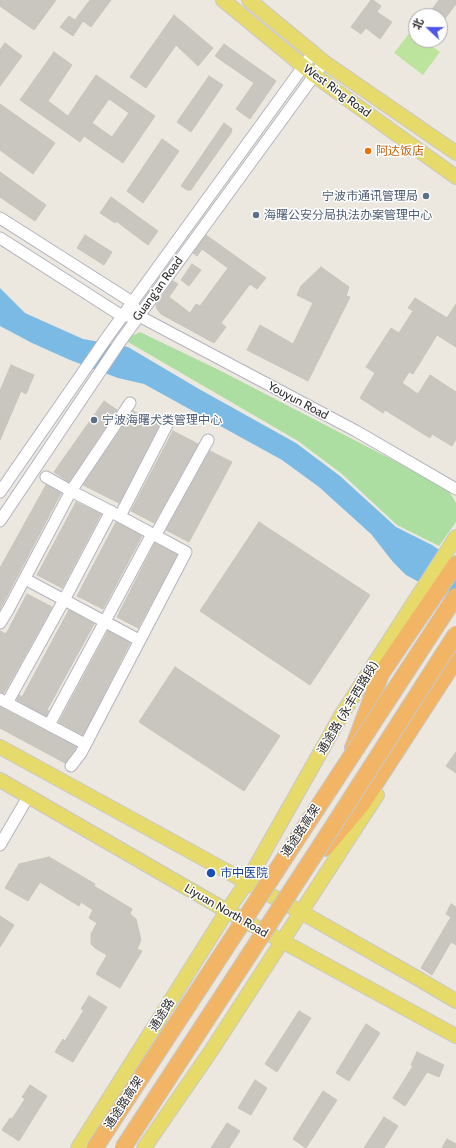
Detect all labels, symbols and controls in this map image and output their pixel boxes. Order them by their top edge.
north arrow [408,8,448,48]
text: 北 [409,16,426,32]
street label: West Ring Road [300,62,374,120]
place label: 阿达饭店 [376,144,424,158]
marker: 阿达饭店 [363,146,373,156]
place label: 宁波市通讯管理局 [322,189,418,203]
marker: 宁波市通讯管理局 [421,191,431,201]
place label: 海曙公安分局执法办案管理中心 [264,208,432,222]
marker: 海曙公安分局执法办案管理中心 [251,210,261,220]
street label: Guang'an Road [130,254,186,324]
street label: Youyun Road [265,379,331,423]
place label: 宁波海曙犬类管理中心 [102,413,222,427]
marker: 宁波海曙犬类管理中心 [89,415,99,425]
street label: 通途路 (永丰西路段) [314,659,382,757]
street label: 通途路高架 [279,802,323,860]
place label: 市中医院 [220,866,268,880]
marker: 市中医院 [205,867,217,879]
street label: Liyuan North Road [182,881,270,941]
street label: 通途路 [146,996,178,1034]
street label: 通途路高架 [102,1074,146,1132]

